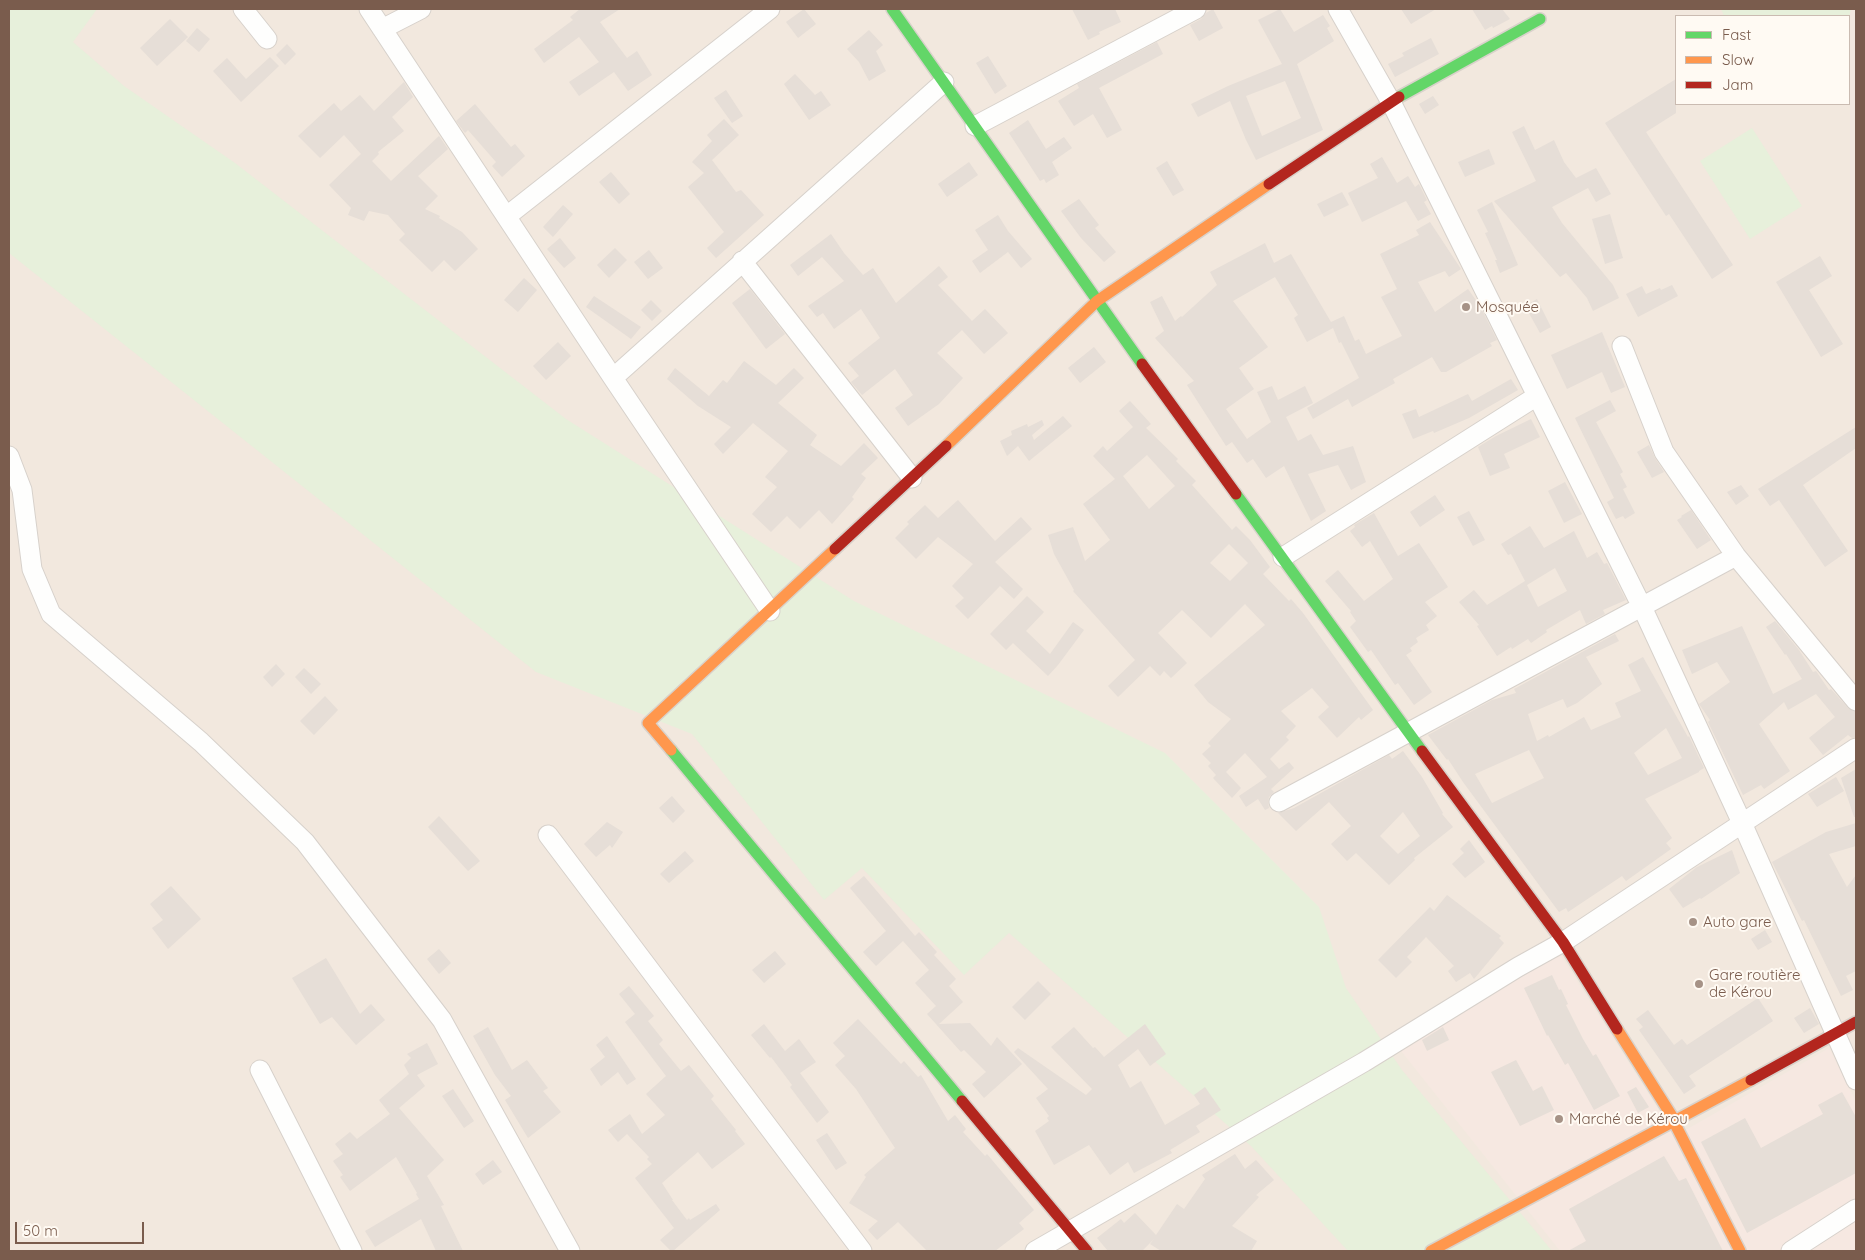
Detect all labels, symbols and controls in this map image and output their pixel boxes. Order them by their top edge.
legend [1675,15,1850,105]
text: Fast [1722,25,1751,44]
text: Slow [1722,50,1754,69]
text: Jam [1722,75,1753,94]
place label: Mosquée [1476,298,1539,316]
marker: Mosquée [1460,301,1472,313]
place label: Auto gare [1703,913,1772,931]
marker: Auto gare [1687,916,1699,928]
place label: Gare routière de Kérou [1709,966,1800,1001]
marker: Gare routière de Kérou [1693,978,1705,990]
place label: Marché de Kérou [1569,1110,1688,1128]
marker: Marché de Kérou [1553,1113,1565,1125]
scale bar [18,1212,146,1244]
text: 50 m [23,1221,58,1240]

